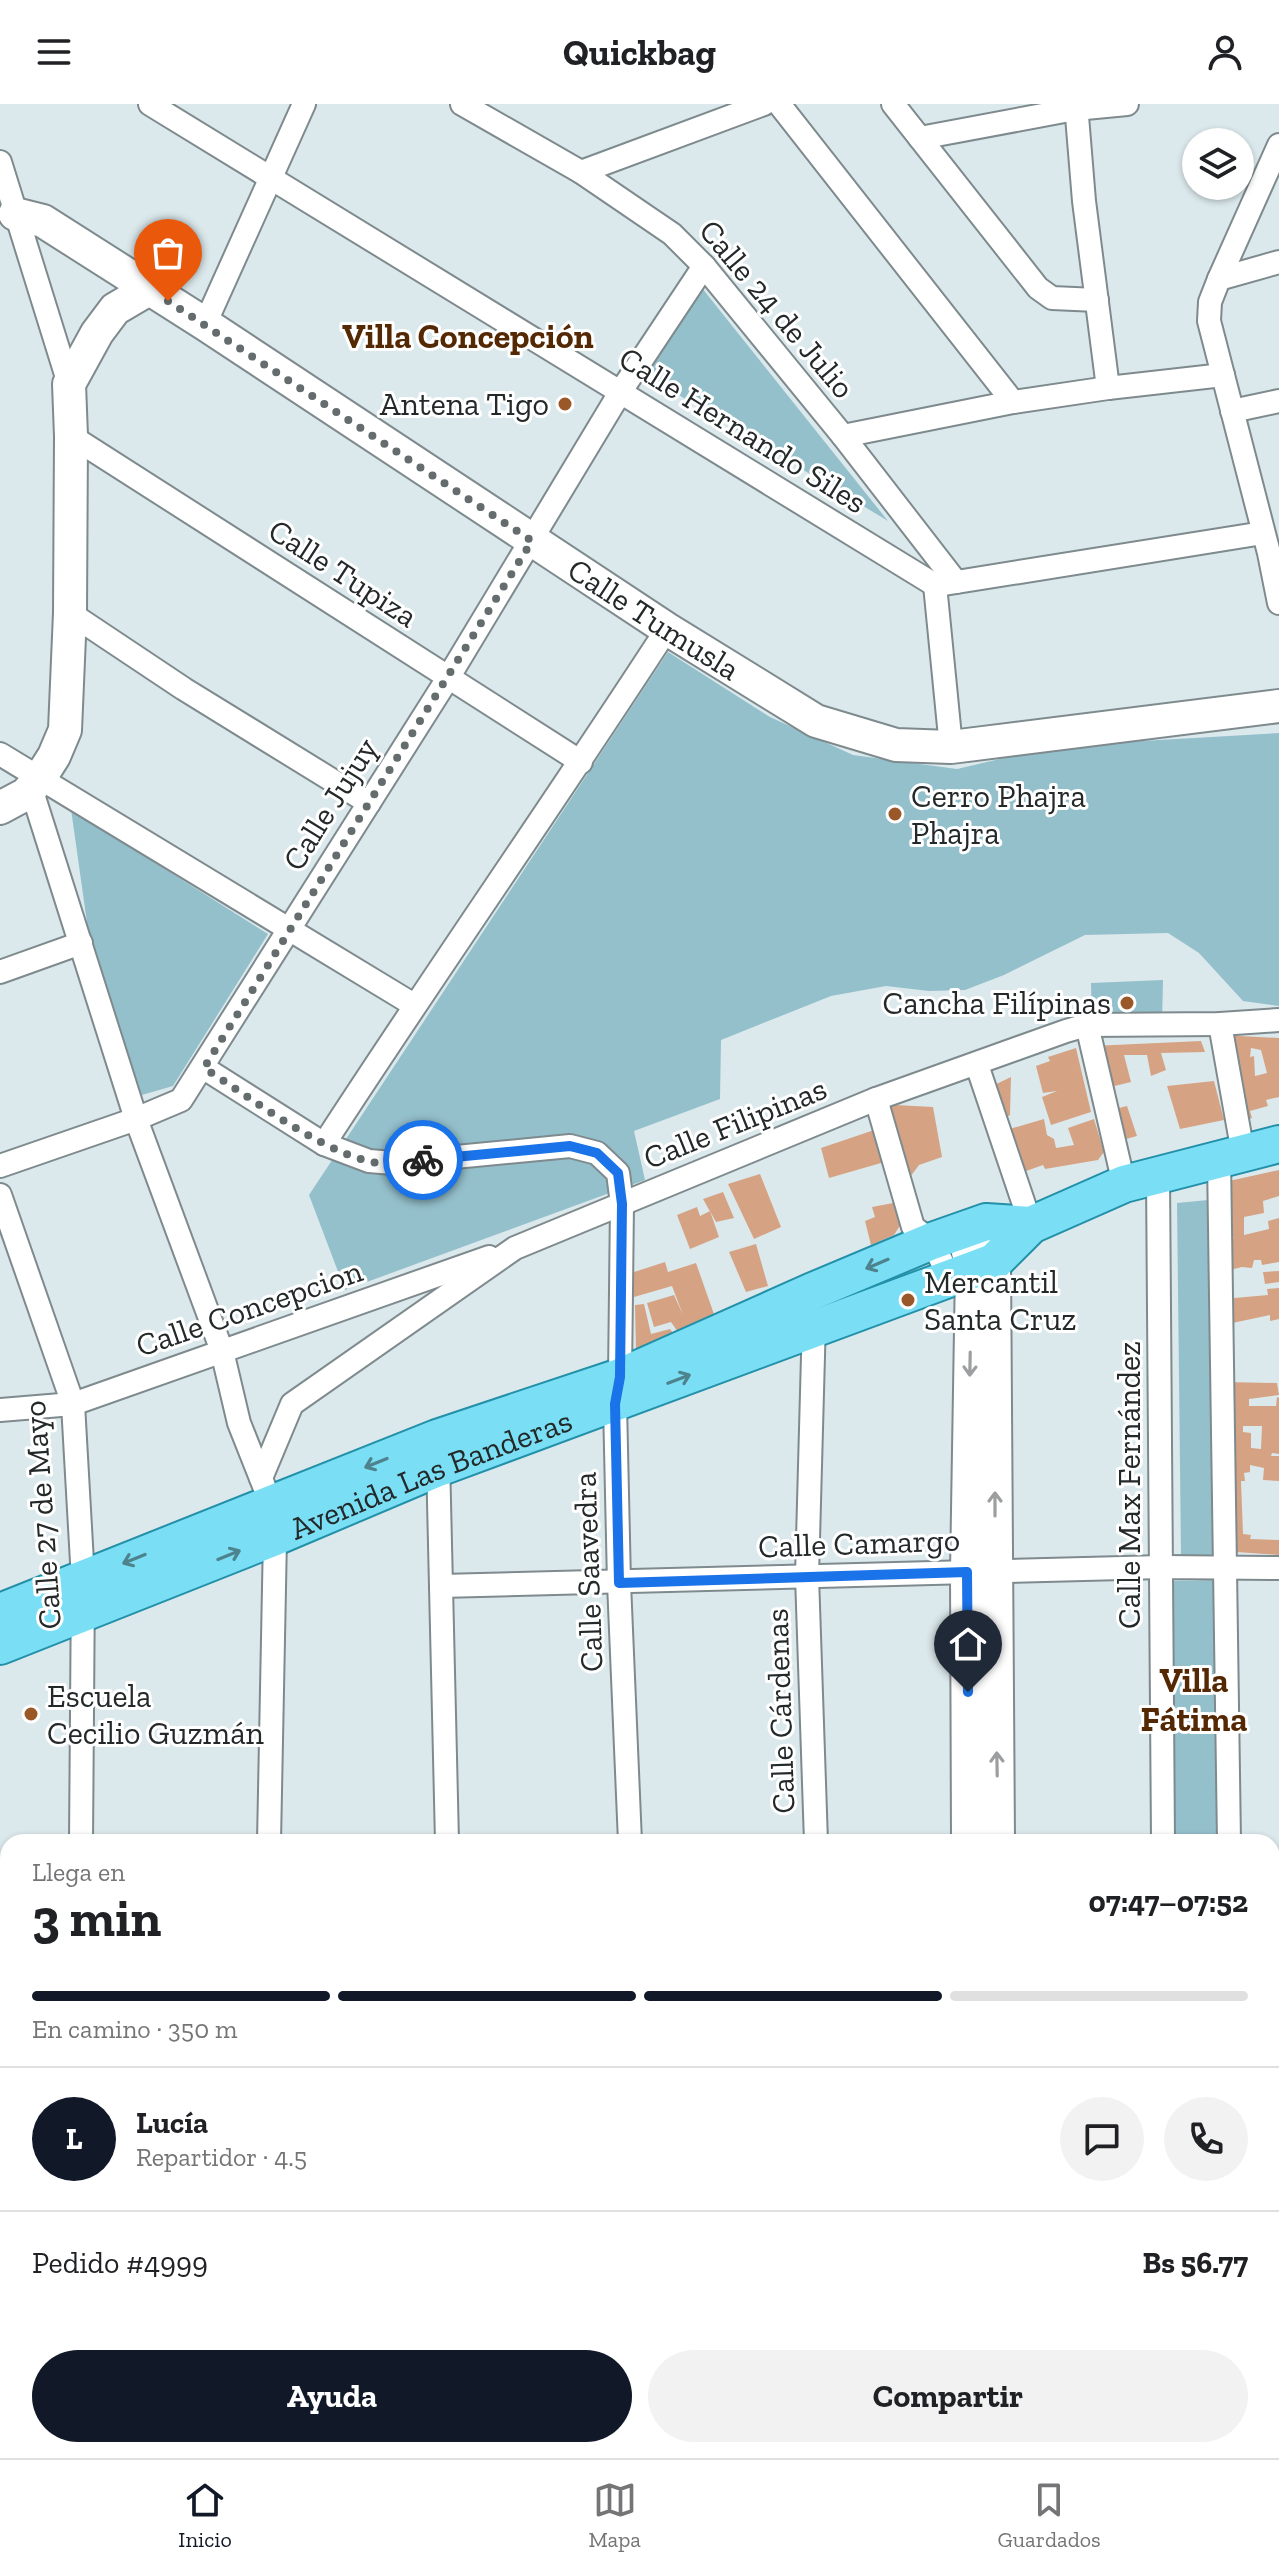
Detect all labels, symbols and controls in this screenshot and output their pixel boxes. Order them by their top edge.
icon: menu [32,30,76,74]
icon: person [1203,30,1247,74]
text: Quickbag [563,31,716,74]
map controls [1182,128,1254,200]
button: layers [1182,128,1254,200]
street label: Calle 24 de Julio [691,212,863,406]
pin [134,219,202,301]
icon: bag [146,231,190,275]
district label: Villa Concepción [342,316,594,357]
street label: Calle Hernando Siles [612,339,874,521]
place label: Antena Tigo [380,385,549,423]
marker: Antena Tigo [556,395,574,413]
street label: Calle Tupiza [262,511,424,635]
street label: Calle Tumusla [561,550,747,688]
street label: Calle Jujuy [274,730,386,877]
place label: Cerro Phajra Phajra [911,777,1086,852]
marker: Cerro Phajra Phajra [886,805,904,823]
place label: Cancha Filípinas [882,984,1111,1022]
marker: Cancha Filípinas [1118,994,1136,1012]
street label: Calle Filipinas [638,1069,832,1177]
courier [383,1120,463,1200]
icon: bike [401,1138,445,1182]
street label: Calle Concepcion [131,1251,368,1365]
one-way arrow [865,1257,890,1272]
place label: Mercantil Santa Cruz [924,1263,1076,1338]
marker: Mercantil Santa Cruz [899,1291,917,1309]
street label: Calle Max Fernández [1110,1341,1148,1629]
one-way arrow [963,1350,978,1377]
one-way arrow [667,1371,691,1385]
street label: Calle 27 de Mayo [15,1399,69,1631]
street label: Avenida Las Banderas [284,1401,577,1548]
one-way arrow [364,1456,389,1471]
street label: Calle Saavedra [566,1471,610,1673]
one-way arrow [987,1491,1003,1518]
street label: Calle Camargo [757,1520,961,1566]
one-way arrow [216,1547,241,1562]
one-way arrow [122,1553,147,1567]
street label: Calle Cárdenas [757,1608,803,1814]
pin [934,1610,1002,1692]
icon: home [946,1622,990,1666]
district label: Villa Fátima [1141,1660,1247,1740]
place label: Escuela Cecilio Guzmán [47,1677,265,1752]
marker: Escuela Cecilio Guzmán [22,1705,40,1723]
one-way arrow [989,1751,1005,1778]
text: Llega en [32,1856,125,1888]
text: 07:47–07:52 [1089,1884,1248,1920]
text: 3 min [32,1887,161,1949]
text: En camino · 350 m [32,2013,237,2045]
button: chat [1060,2097,1144,2181]
button: phone [1164,2097,1248,2181]
text: Lucía [136,2105,208,2141]
text: L [66,2121,82,2157]
text: Repartidor · 4.5 [136,2141,307,2173]
text: Pedido #4999 [32,2245,208,2281]
text: Bs 56.77 [1142,2245,1248,2281]
button: Ayuda [32,2350,632,2442]
button: Compartir [648,2350,1248,2442]
tab: Inicio [178,2478,232,2553]
tab: Mapa [588,2478,641,2553]
tab: Guardados [998,2478,1101,2553]

